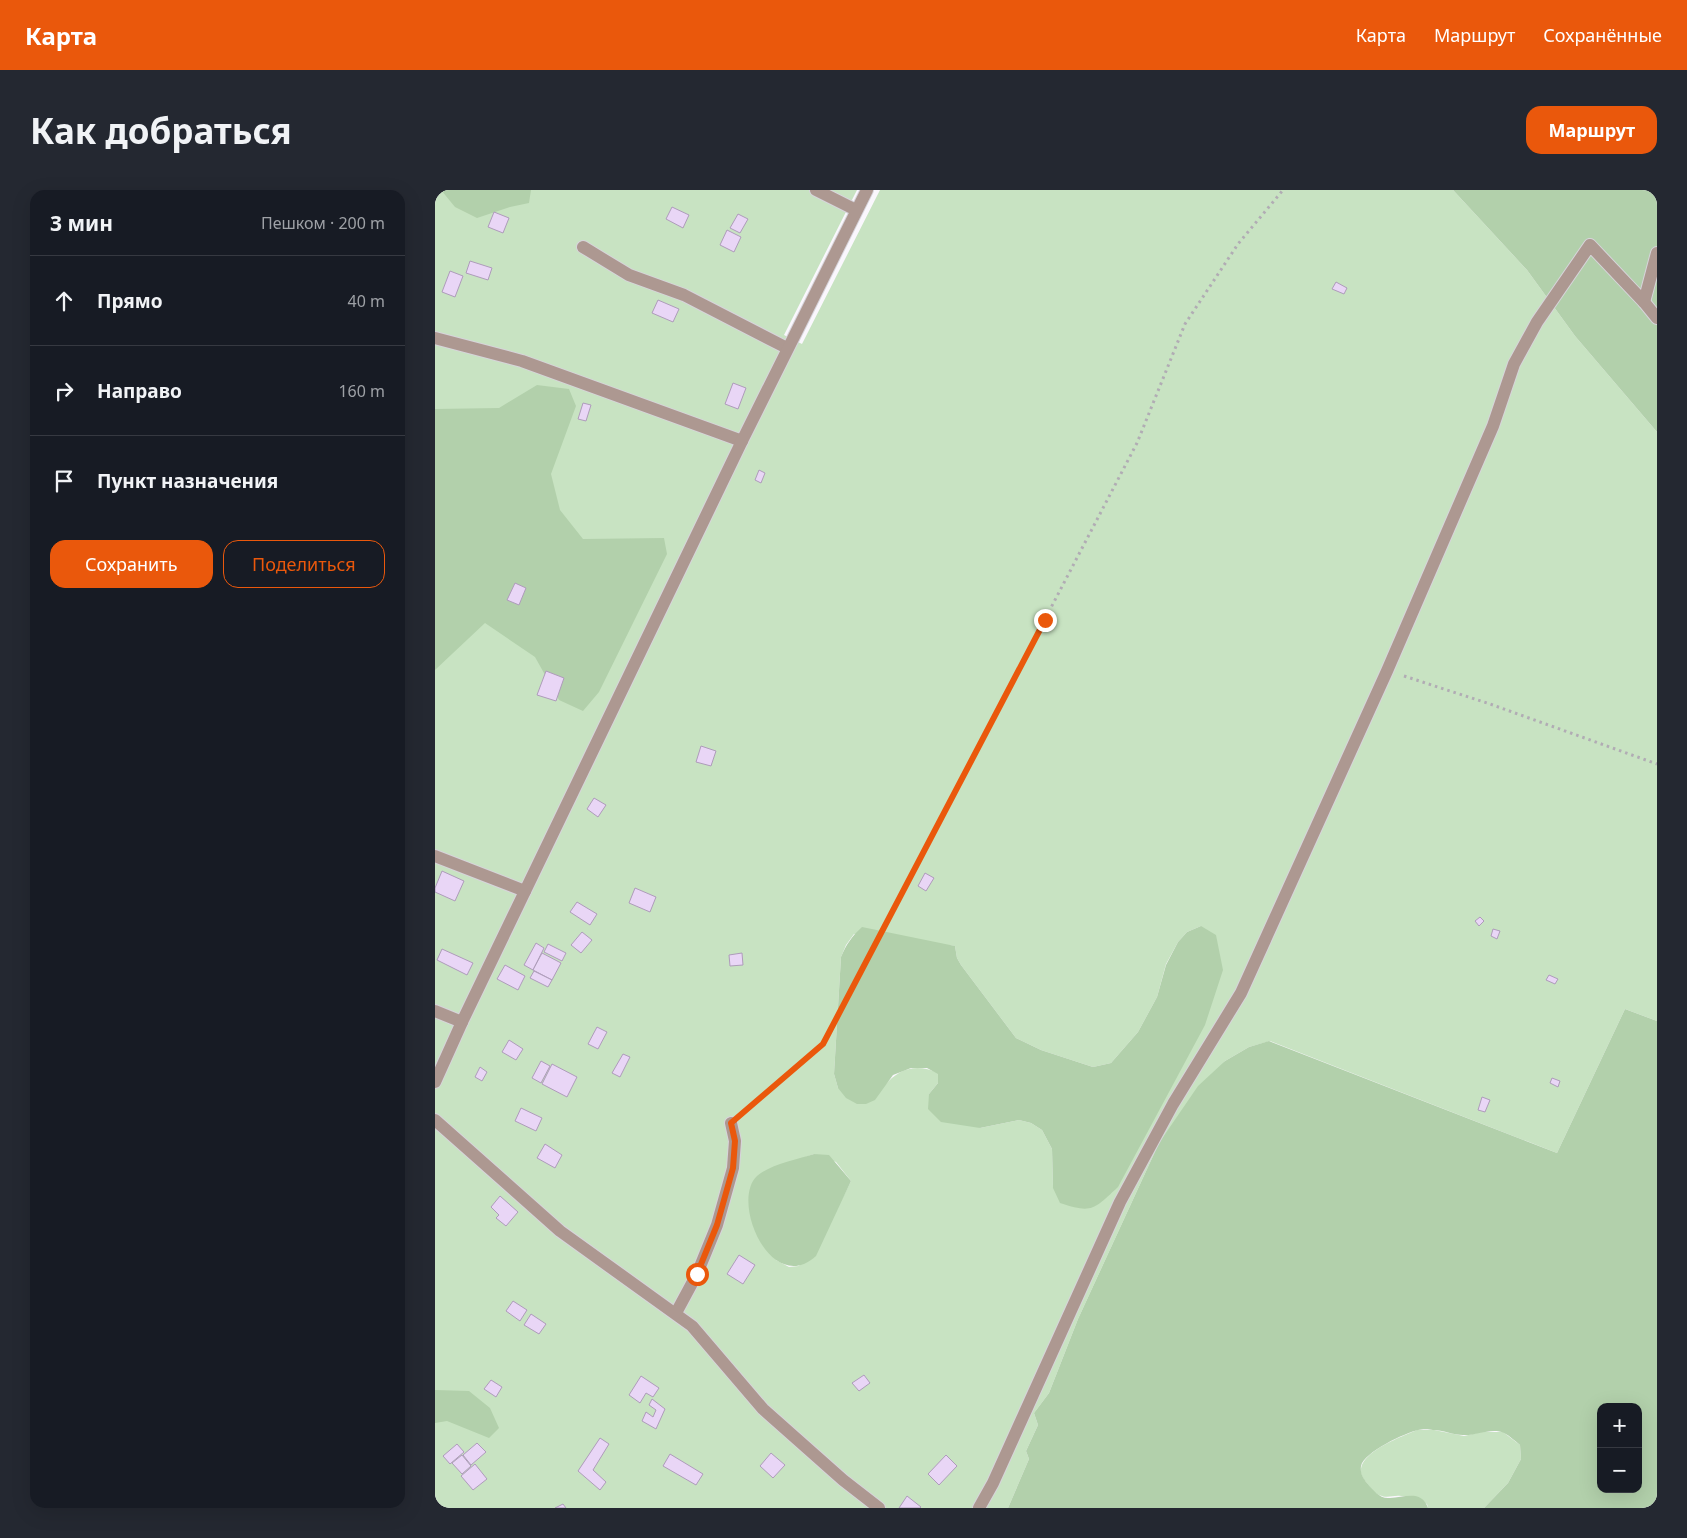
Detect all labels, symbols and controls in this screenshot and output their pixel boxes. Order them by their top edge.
text: Карта [25,19,97,52]
text: Карта [1356,23,1406,47]
text: Маршрут [1434,23,1515,47]
text: Сохранённые [1543,23,1662,47]
button: Маршрут [1526,106,1657,154]
text: Как добраться [30,107,292,154]
text: 3 мин [50,209,113,237]
text: Пешком · 200 m [261,212,385,234]
icon: ahead [50,287,78,315]
text: Прямо [97,288,163,314]
text: 40 m [348,290,385,312]
icon: right [50,377,78,405]
text: Направо [97,378,182,404]
text: 160 m [338,380,385,402]
icon: arrive [50,467,78,495]
text: Пункт назначения [97,468,278,494]
button: Сохранить [50,540,213,588]
button: Поделиться [223,540,385,588]
route end [1034,609,1057,632]
route start [686,1263,709,1286]
map controls [1597,1403,1642,1493]
button: + [1597,1403,1642,1448]
button: − [1597,1448,1642,1493]

